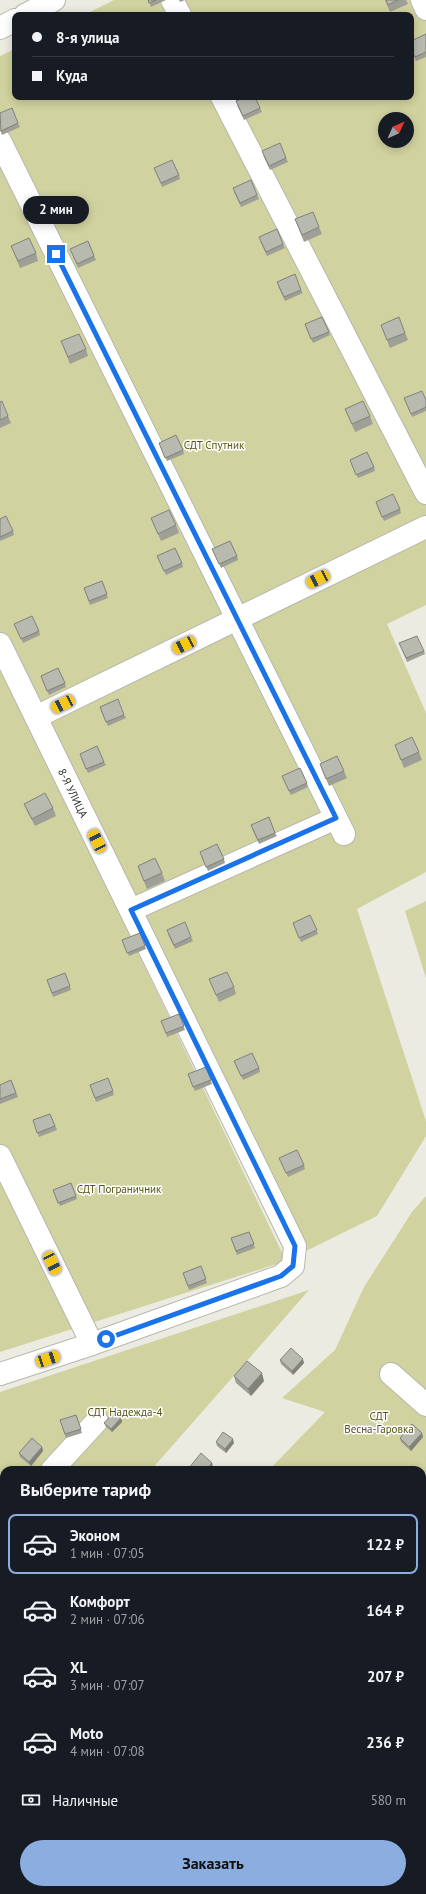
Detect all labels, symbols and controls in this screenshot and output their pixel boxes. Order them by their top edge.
text: 8-я улица [56,28,119,47]
text: Куда [56,66,88,85]
north arrow [378,112,414,148]
map controls [378,112,414,148]
callout: 2 мин [23,196,89,224]
text: 2 мин [39,201,73,218]
route end [47,245,65,263]
park label: СДТ Спутник [184,438,245,452]
car [305,568,331,590]
car [171,634,197,656]
car [50,693,76,715]
street label: 8-Я УЛИЦА [55,766,91,820]
car [86,828,108,854]
park label: СДТ Пограничник [77,1182,162,1196]
car [41,1250,63,1276]
route start [97,1330,115,1348]
car [35,1350,61,1368]
park label: СДТ Надежда-4 [88,1405,162,1419]
park label: СДТ Весна-Гаровка [344,1409,414,1436]
text: Выберите тариф [20,1478,151,1501]
icon: car [22,1526,58,1562]
text: Эконом [70,1526,120,1545]
text: 122 ₽ [366,1535,404,1554]
text: 1 мин · 07:05 [70,1545,145,1562]
icon: car [22,1592,58,1628]
text: Комфорт [70,1592,130,1611]
text: 164 ₽ [366,1601,404,1620]
text: 2 мин · 07:06 [70,1611,145,1628]
icon: car [22,1658,58,1694]
text: XL [70,1658,87,1677]
text: 207 ₽ [367,1667,404,1686]
text: 3 мин · 07:07 [70,1677,145,1694]
icon: car [22,1724,58,1760]
text: Moto [70,1724,103,1743]
text: 236 ₽ [366,1733,404,1752]
text: 4 мин · 07:08 [70,1743,145,1760]
icon: cash [20,1789,42,1811]
text: Наличные [52,1791,118,1810]
text: 580 m [371,1792,406,1809]
button: Заказать [20,1840,406,1886]

